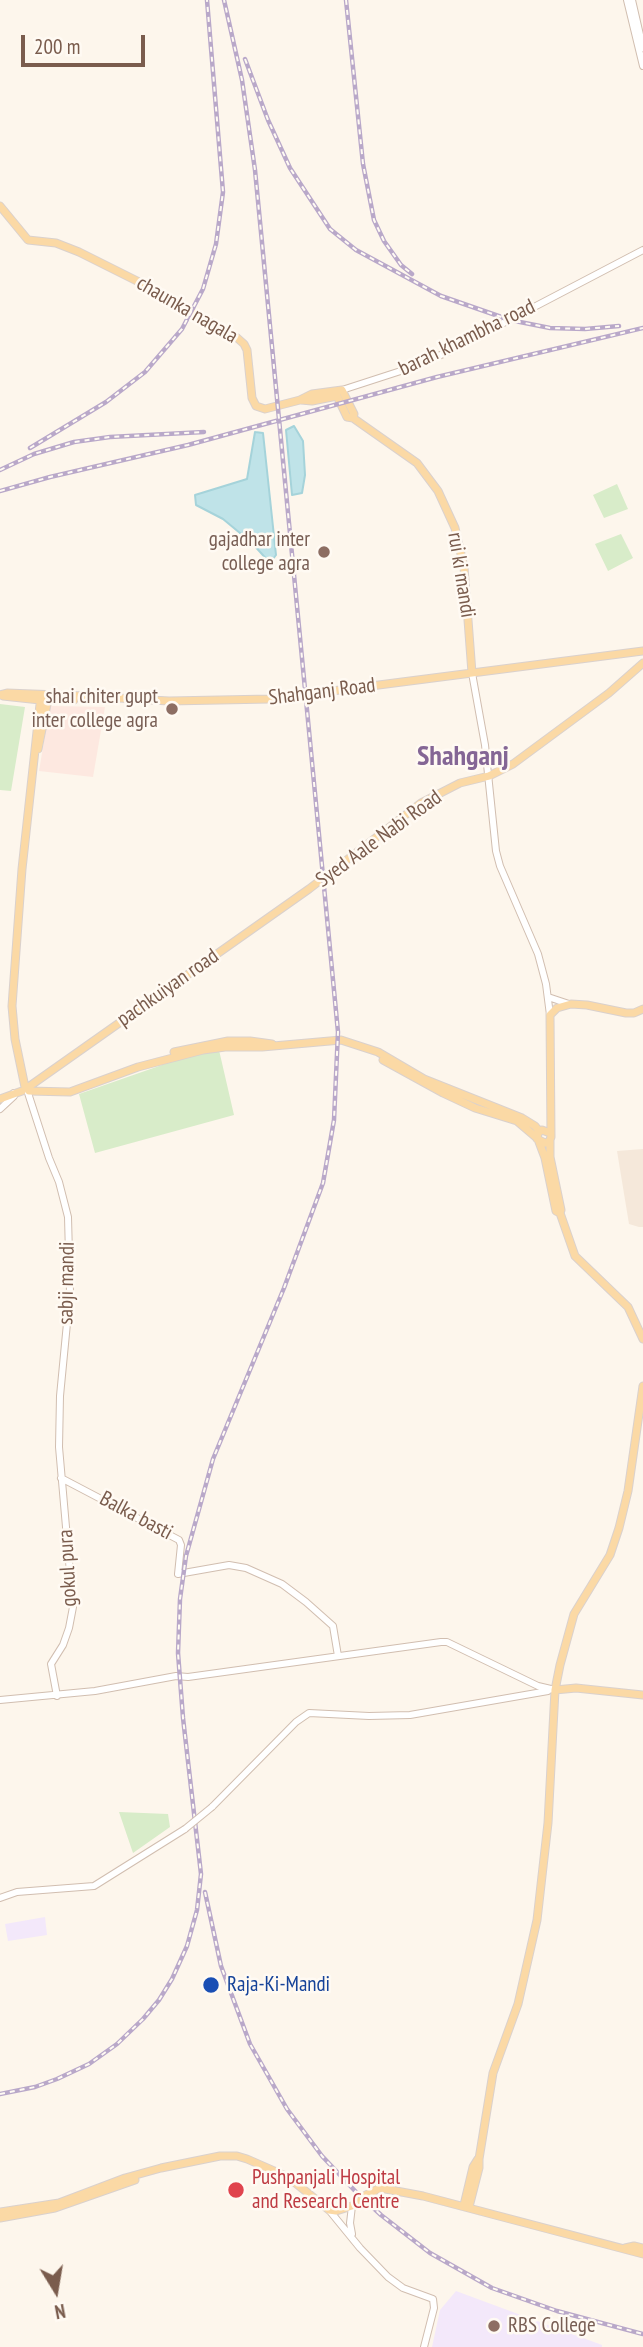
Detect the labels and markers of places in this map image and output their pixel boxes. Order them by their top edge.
place label: gajadhar inter college agra [209,527,310,577]
marker: gajadhar inter college agra [316,544,332,560]
place label: shai chiter gupt inter college agra [31,684,158,734]
marker: shai chiter gupt inter college agra [164,701,180,717]
place label: Raja-Ki-Mandi [227,1972,330,1998]
marker: Raja-Ki-Mandi [201,1975,221,1995]
place label: Pushpanjali Hospital and Research Centre [252,2165,400,2215]
marker: Pushpanjali Hospital and Research Centre [226,2180,246,2200]
place label: RBS College [508,2313,596,2339]
marker: RBS College [486,2318,502,2334]

